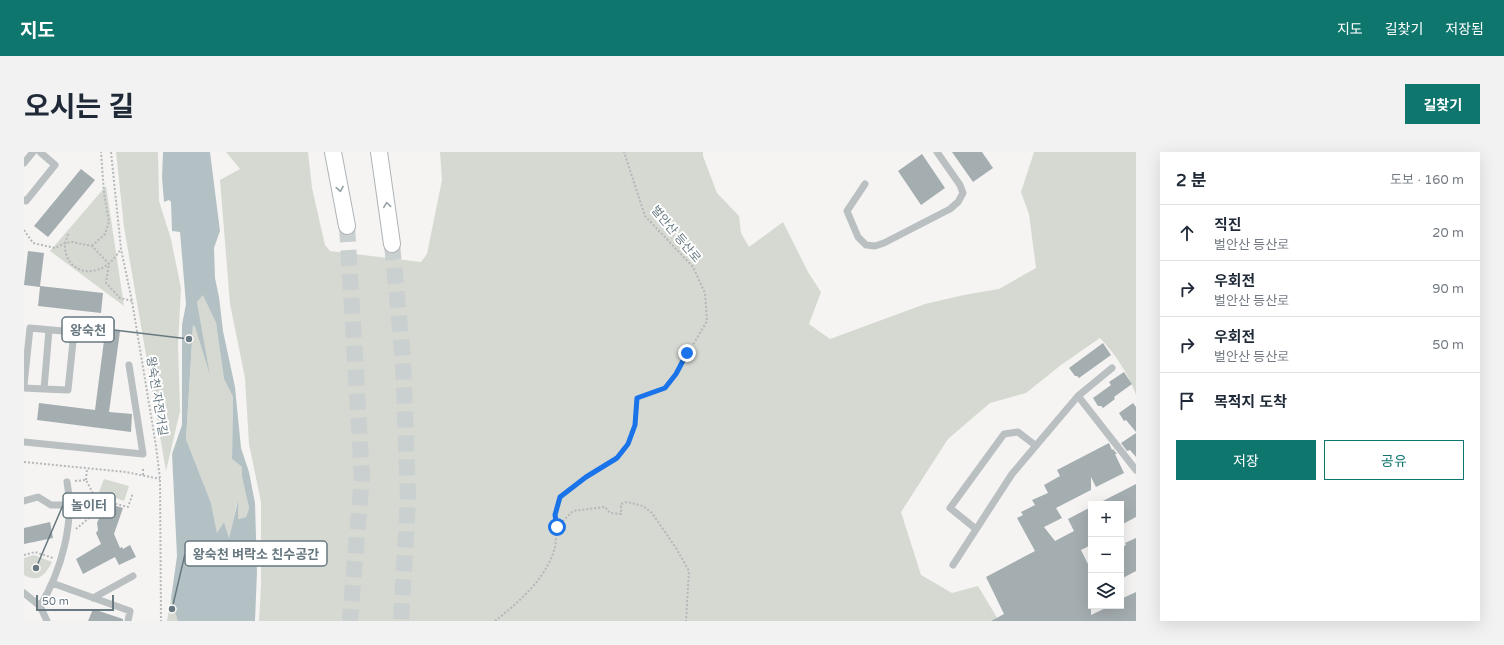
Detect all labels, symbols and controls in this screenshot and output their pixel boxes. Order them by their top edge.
text: 지도 [20,20,55,42]
text: 지도 [1337,21,1363,38]
text: 길찾기 [1385,21,1423,38]
text: 저장됨 [1445,21,1484,38]
button: 길찾기 [1405,84,1480,124]
text: 오시는 길 [24,90,134,124]
text: 2 분 [1176,170,1207,191]
text: 도보 · 160 m [1390,172,1464,188]
one-way arrow [335,186,344,192]
one-way arrow [383,202,392,208]
street label: 벌안산 등산로 [648,203,704,265]
text: 직진 [1214,216,1242,234]
icon: ahead [1176,222,1198,244]
text: 20 m [1432,225,1464,241]
text: 벌안산 등산로 [1214,237,1289,253]
text: 우회전 [1214,272,1255,290]
icon: right [1176,278,1198,300]
text: 90 m [1432,281,1464,297]
text: 벌안산 등산로 [1214,293,1289,309]
callout: 왕숙천 [62,317,114,342]
text: 왕숙천 [70,323,106,339]
text: 우회전 [1214,328,1255,346]
icon: right [1176,334,1198,356]
text: 50 m [1432,337,1464,353]
route end [678,344,696,362]
text: 벌안산 등산로 [1214,349,1289,365]
street label: 왕숙천 자전거길 [144,355,170,437]
icon: arrive [1176,390,1198,412]
text: 목적지 도착 [1214,393,1287,411]
button: 저장 [1176,440,1316,480]
button: 공유 [1324,440,1464,480]
callout: 놀이터 [63,493,115,518]
text: 놀이터 [71,498,107,514]
map controls [1088,501,1124,609]
button: + [1088,501,1124,537]
route start [548,518,566,536]
button: − [1088,537,1124,573]
callout: 왕숙천 벼락소 친수공간 [185,541,327,566]
text: 왕숙천 벼락소 친수공간 [193,547,319,563]
button: layers [1088,573,1124,609]
scale bar [36,593,114,612]
text: 50 m [42,595,69,608]

